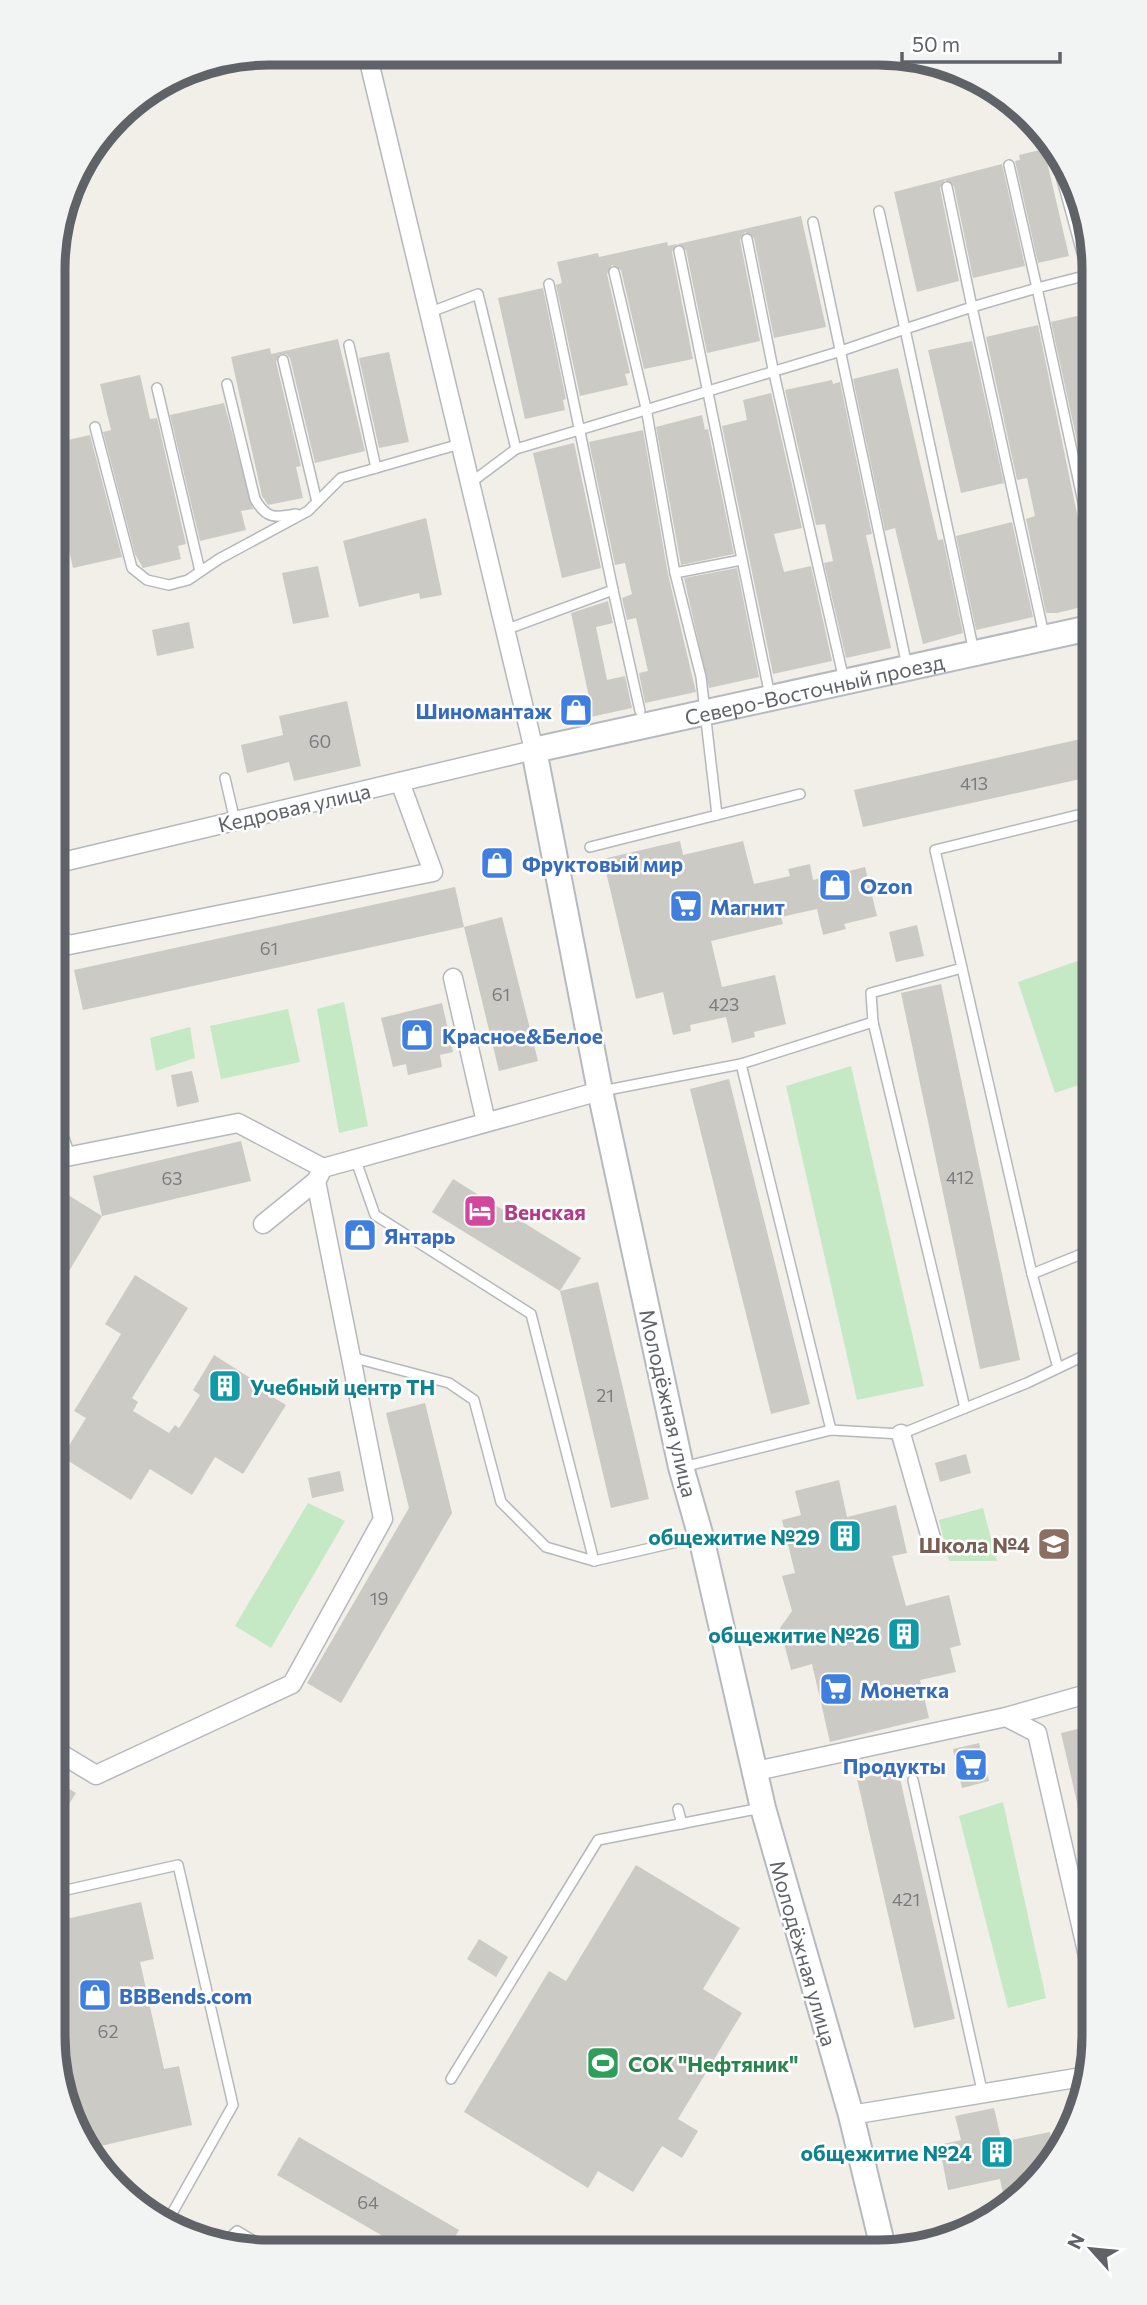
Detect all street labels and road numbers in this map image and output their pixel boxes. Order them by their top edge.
street label: Северо-Восточный проезд [682,648,946,729]
street label: Кедровая улица [215,777,373,837]
street label: Молодёжная улица [635,1306,703,1500]
street label: Молодёжная улица [765,1857,843,2049]

